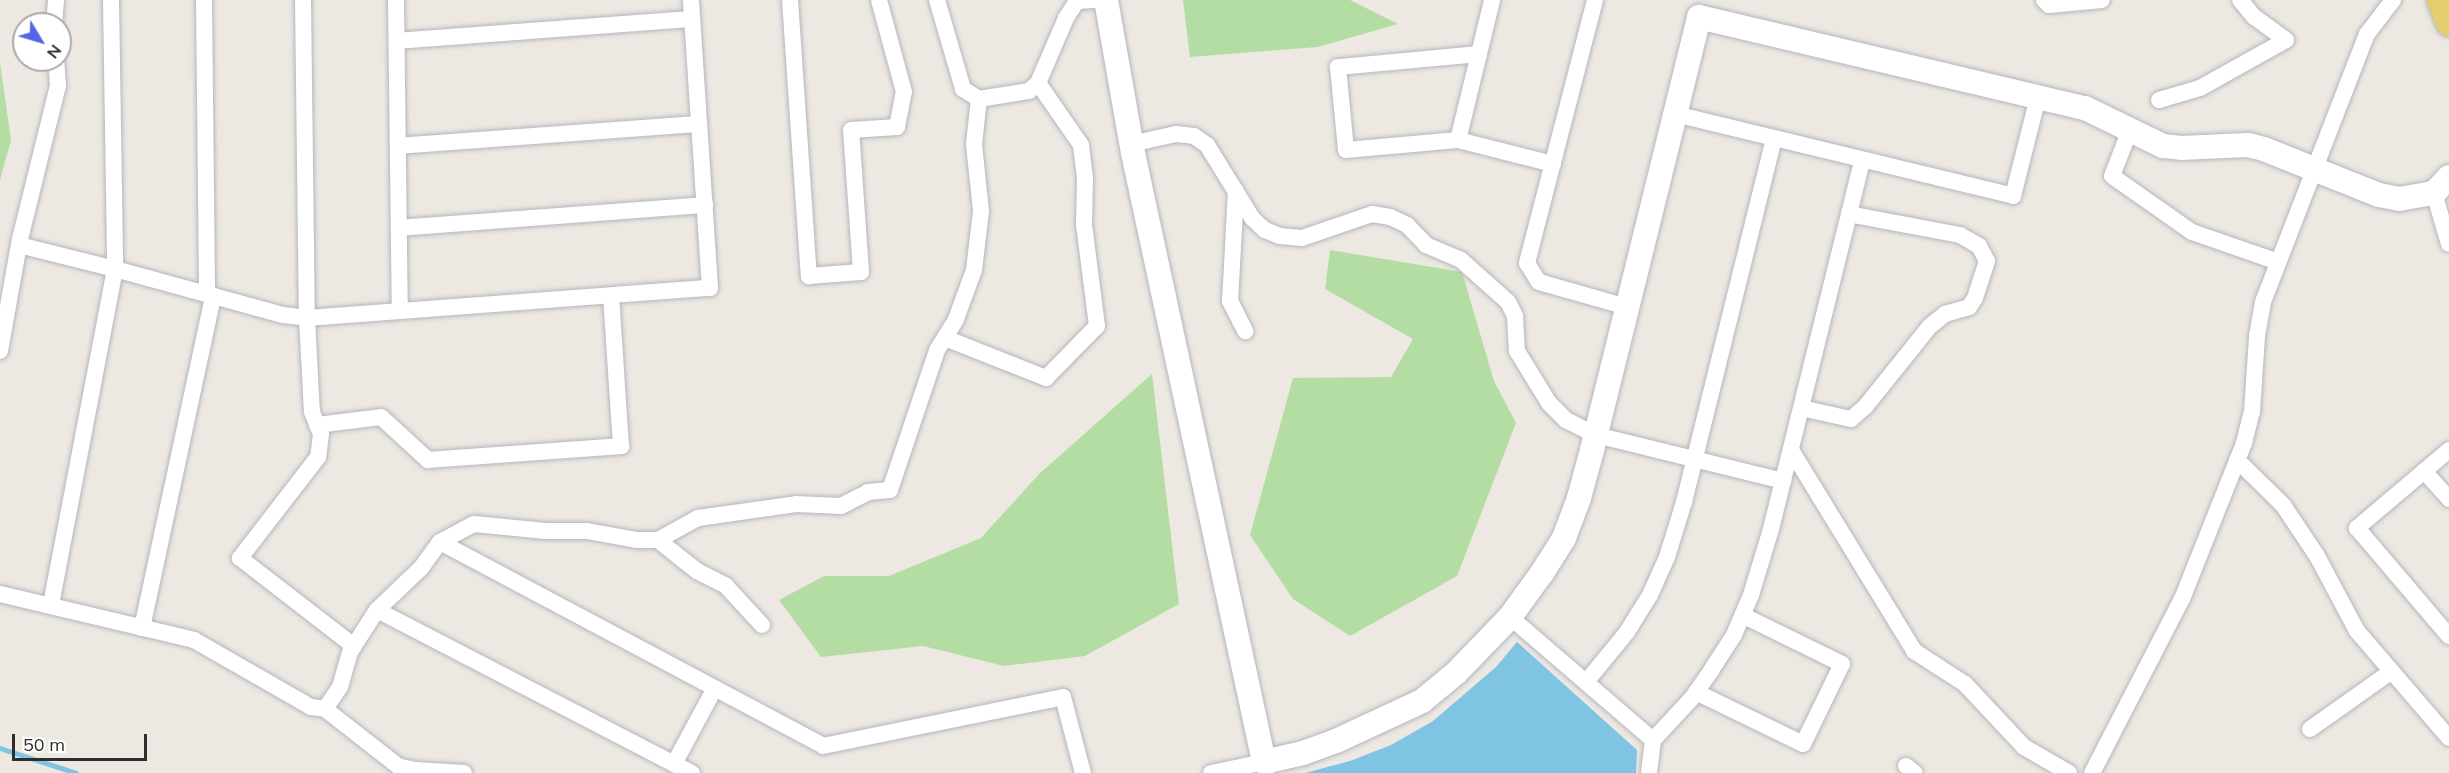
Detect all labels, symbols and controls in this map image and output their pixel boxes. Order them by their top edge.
north arrow [12,12,72,72]
text: N [43,41,66,63]
scale bar [15,722,150,760]
text: 50 m [23,733,65,756]

